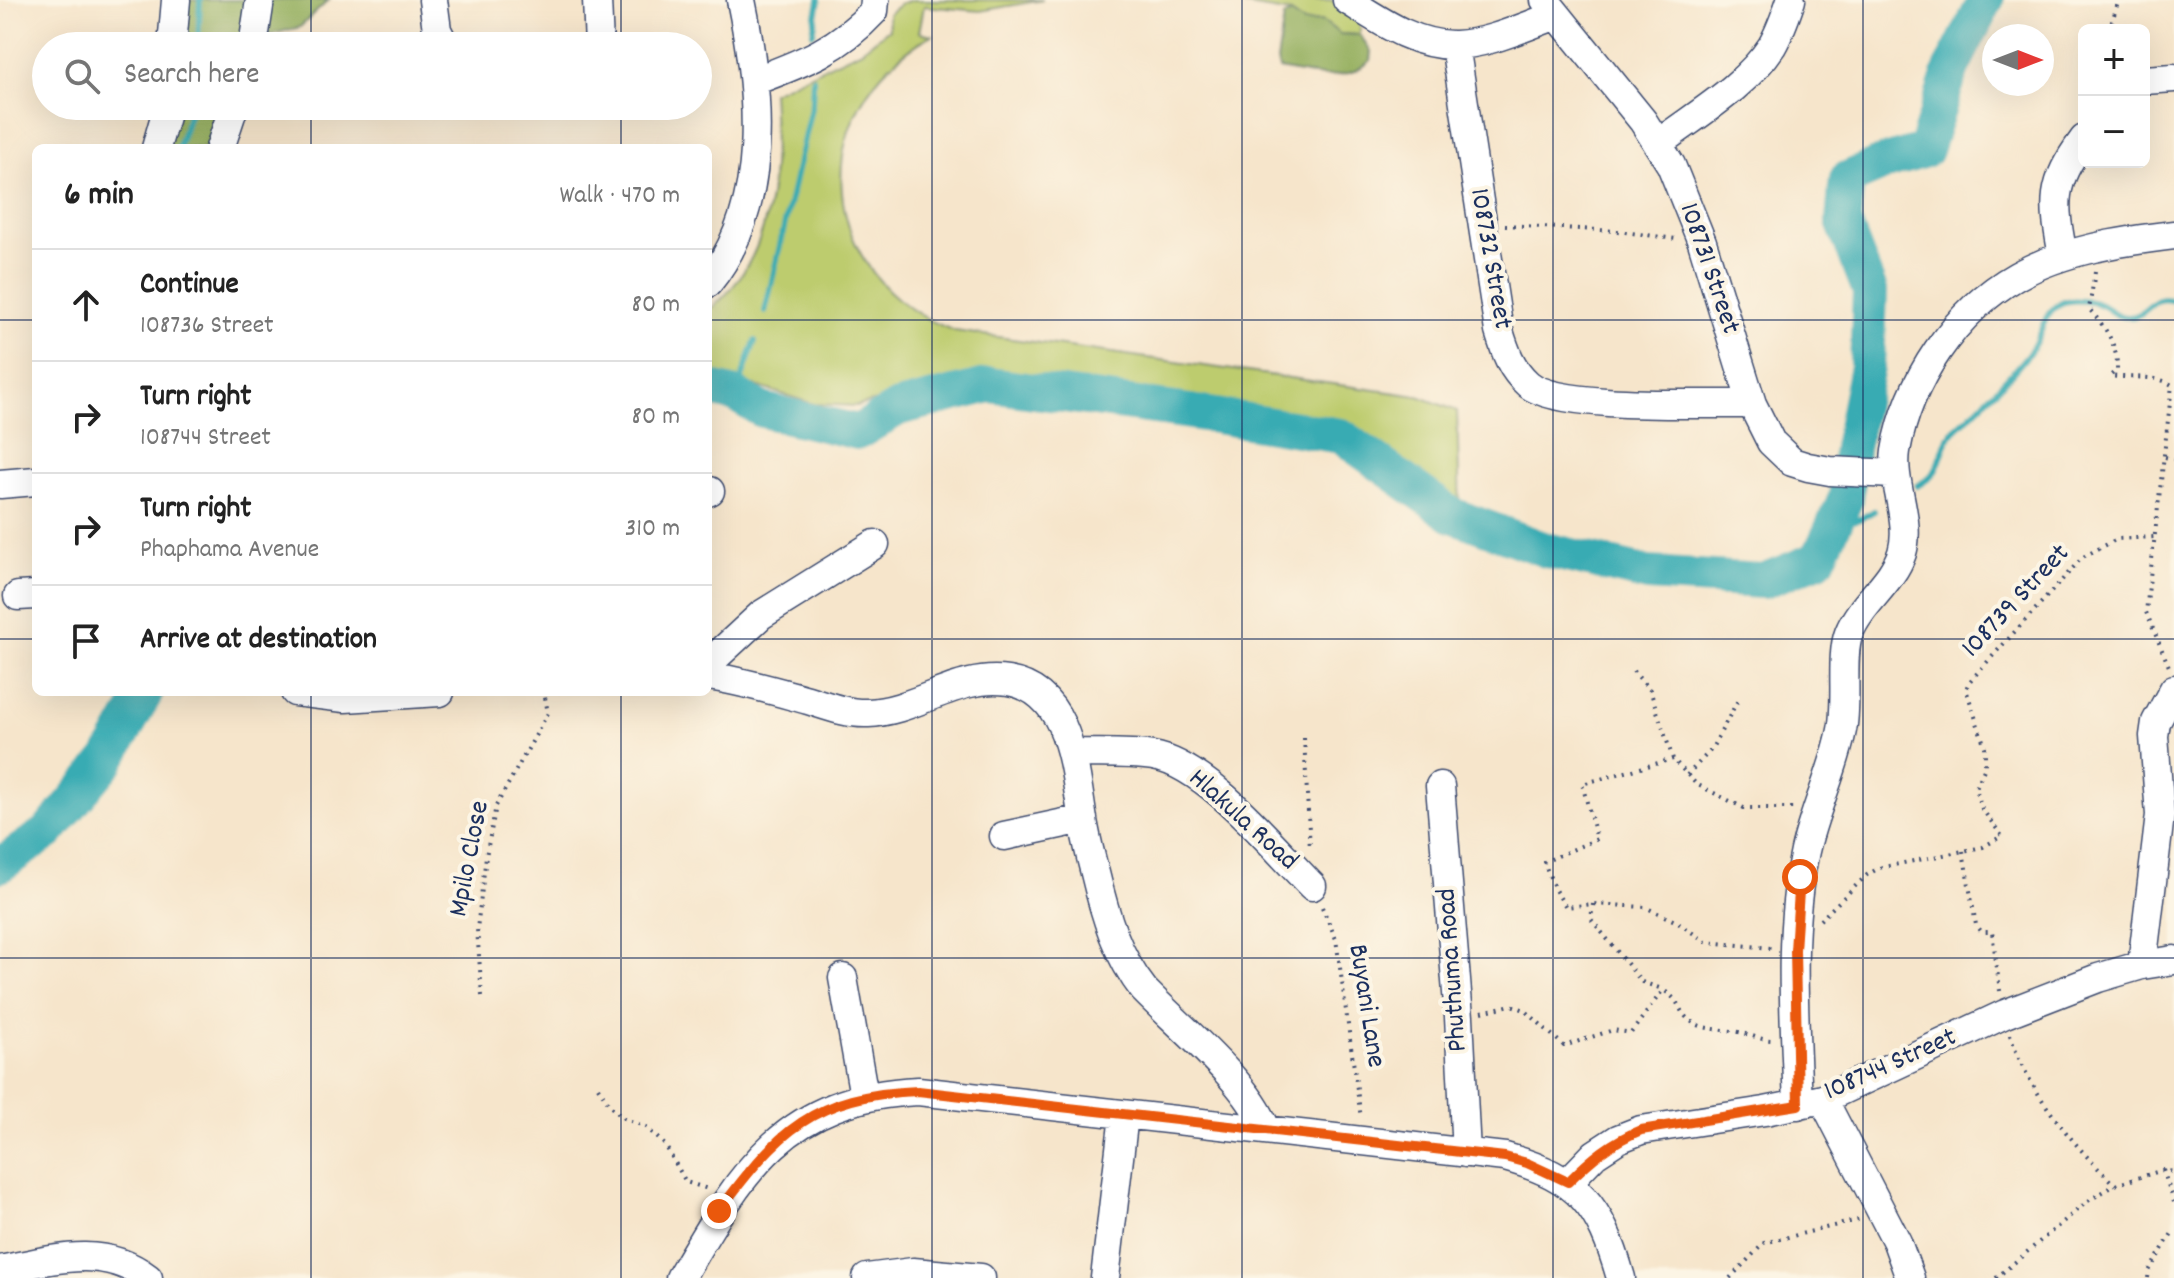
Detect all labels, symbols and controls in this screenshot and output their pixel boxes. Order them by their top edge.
north arrow [1982,24,2054,96]
map controls [2078,24,2150,168]
button: + [2078,24,2150,96]
search box [32,32,712,120]
icon: search [60,54,104,98]
text: Search here [124,55,260,98]
button: − [2078,96,2150,168]
text: 6 min [64,172,134,221]
text: Walk · 470 m [559,178,680,215]
street label: 108732 Street [1457,185,1521,333]
street label: 108731 Street [1667,198,1749,340]
text: Continue [140,265,239,308]
icon: ahead [64,283,108,327]
text: 80 m [632,287,680,324]
text: 108736 Street [140,308,274,345]
text: Turn right [140,377,251,420]
icon: right [64,395,108,439]
text: 80 m [632,399,680,436]
text: 108744 Street [140,420,271,457]
text: Turn right [140,489,251,532]
icon: right [64,507,108,551]
text: 310 m [625,511,680,548]
text: Phaphama Avenue [140,532,319,569]
street label: 108739 Street [1954,536,2080,668]
icon: arrive [64,619,108,663]
text: Arrive at destination [140,620,377,663]
street label: Hlakula Road [1178,761,1306,881]
street label: Mpilo Close [440,798,502,920]
route start [1782,859,1818,895]
street label: Phuthuma Road [1428,887,1480,1053]
street label: Buyani Lane [1336,942,1394,1070]
street label: 108744 Street [1818,1019,1964,1113]
route end [701,1193,737,1229]

